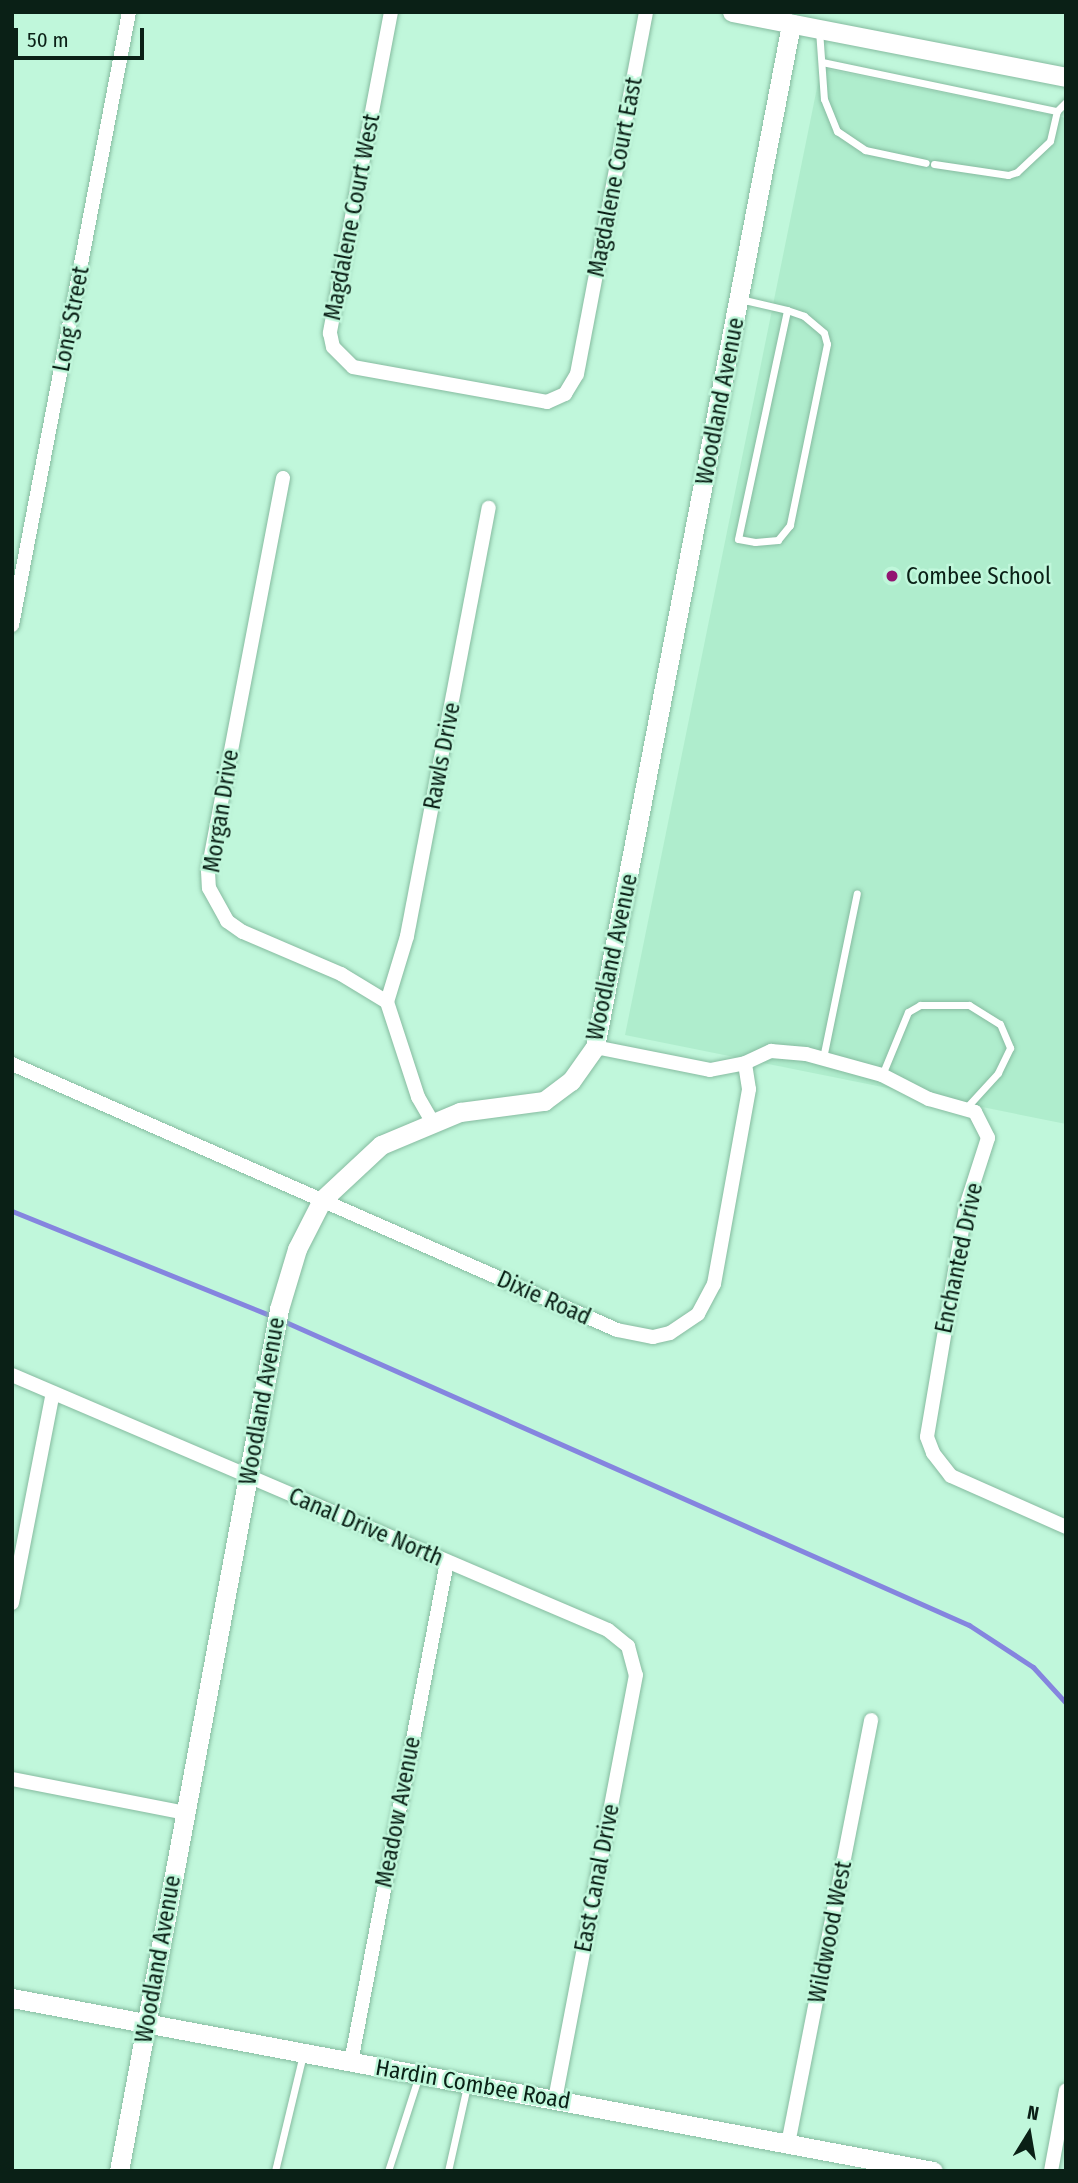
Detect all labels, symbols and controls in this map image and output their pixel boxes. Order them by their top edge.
scale bar [18,14,147,58]
text: 50 m [27,27,69,53]
street label: Magdalene Court East [582,75,648,279]
street label: Magdalene Court West [318,112,386,322]
street label: Long Street [47,264,95,374]
street label: Woodland Avenue [690,315,750,487]
place label: Combee School [906,562,1051,590]
marker: Combee School [884,568,900,584]
street label: Rawls Drive [418,700,466,812]
street label: Morgan Drive [198,748,244,874]
street label: Woodland Avenue [581,871,643,1043]
street label: Enchanted Drive [930,1180,988,1336]
street label: Dixie Road [493,1265,595,1331]
street label: Woodland Avenue [234,1315,290,1487]
street label: Canal Drive North [285,1482,447,1572]
street label: Meadow Avenue [370,1734,426,1890]
street label: East Canal Drive [569,1802,625,1954]
street label: Wildwood West [803,1859,857,2005]
street label: Woodland Avenue [130,1873,186,2045]
street label: Hardin Combee Road [373,2053,573,2115]
north arrow [994,2099,1064,2169]
text: N [1025,2101,1041,2125]

